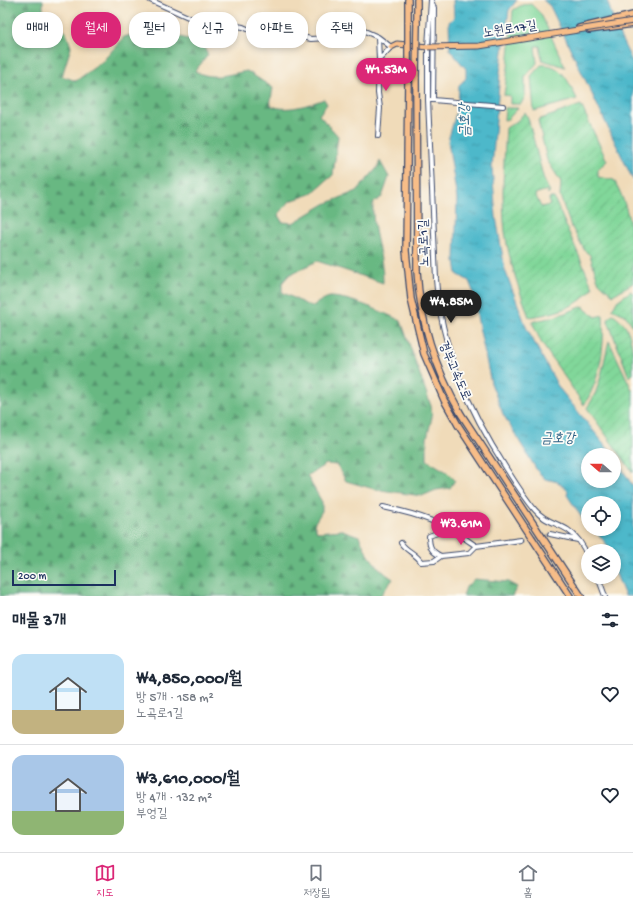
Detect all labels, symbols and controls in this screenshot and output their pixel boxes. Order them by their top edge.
chip: 매매 [12,12,63,48]
chip: 월세 [71,12,121,48]
chip: 필터 [129,12,180,48]
chip: 신규 [188,12,238,48]
chip: 아파트 [246,12,308,48]
chip: 주택 [316,12,366,48]
street label: 노원로17길 [482,18,538,42]
pin: ₩1.53M [353,58,419,92]
text: ₩1.53M [365,63,407,78]
water label: 금호강 [457,101,475,137]
street label: 노곡로1길 [417,219,433,267]
pin: ₩4.85M [418,290,484,324]
text: ₩4.85M [430,295,472,310]
street label: 경부고속도로 [435,339,473,403]
water label: 금호강 [541,431,577,448]
north arrow [581,448,621,488]
map controls [581,448,621,584]
button: locate [581,496,621,536]
pin: ₩3.61M [428,512,494,546]
text: ₩3.61M [440,517,482,532]
button: layers [581,544,621,584]
scale bar [12,568,116,587]
text: 200 m [18,571,46,583]
icon: filters [599,609,621,631]
text: 매물 3개 [12,612,66,632]
icon: home [44,670,92,718]
text: ₩4,850,000/월 [136,670,242,690]
icon: heart [599,683,621,705]
text: 방 5개 · 158 m² [136,691,214,706]
text: 노곡로1길 [136,707,183,722]
text: ₩3,610,000/월 [136,770,240,790]
icon: home [44,771,92,819]
icon: heart [599,784,621,806]
text: 방 4개 · 132 m² [136,791,212,806]
text: 부엉길 [136,807,167,822]
tab: 지도 [94,862,116,900]
tab: 저장됨 [303,862,330,900]
tab: 홈 [517,862,539,900]

